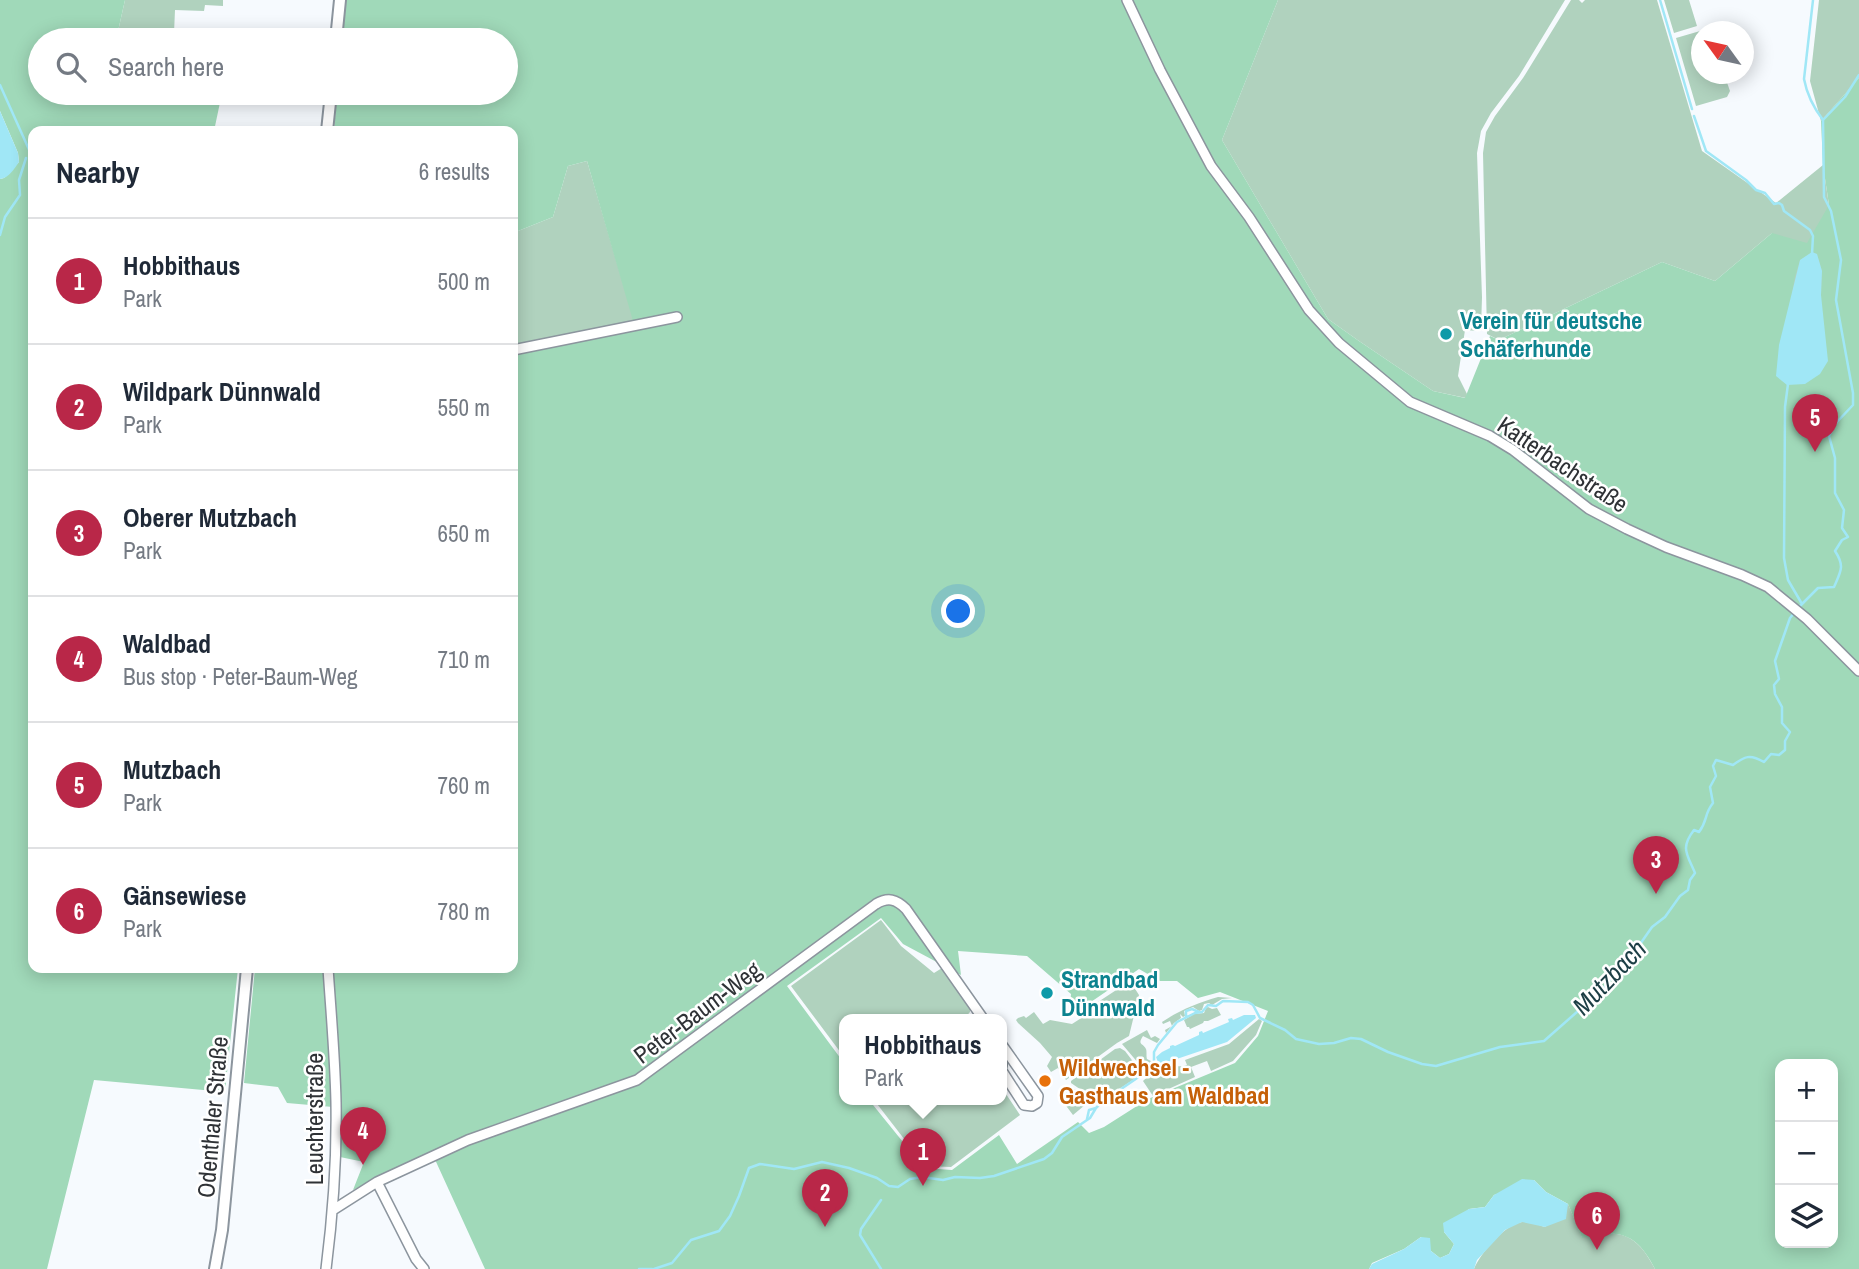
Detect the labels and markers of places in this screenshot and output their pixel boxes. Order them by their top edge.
place label: Verein für deutsche Schäferhunde [1460,304,1642,364]
marker: Verein für deutsche Schäferhunde [1438,326,1454,342]
pin: 5 [1792,394,1838,452]
pin: 3 [1633,836,1679,894]
place label: Strandbad Dünnwald [1061,963,1158,1023]
marker: Strandbad Dünnwald [1039,985,1055,1001]
place label: Wildwechsel - Gasthaus am Waldbad [1059,1051,1269,1111]
marker: Wildwechsel - Gasthaus am Waldbad [1037,1073,1053,1089]
pin: 4 [340,1107,386,1165]
pin: 1 [900,1128,946,1186]
pin: 2 [802,1169,848,1227]
pin: 6 [1574,1192,1620,1250]

